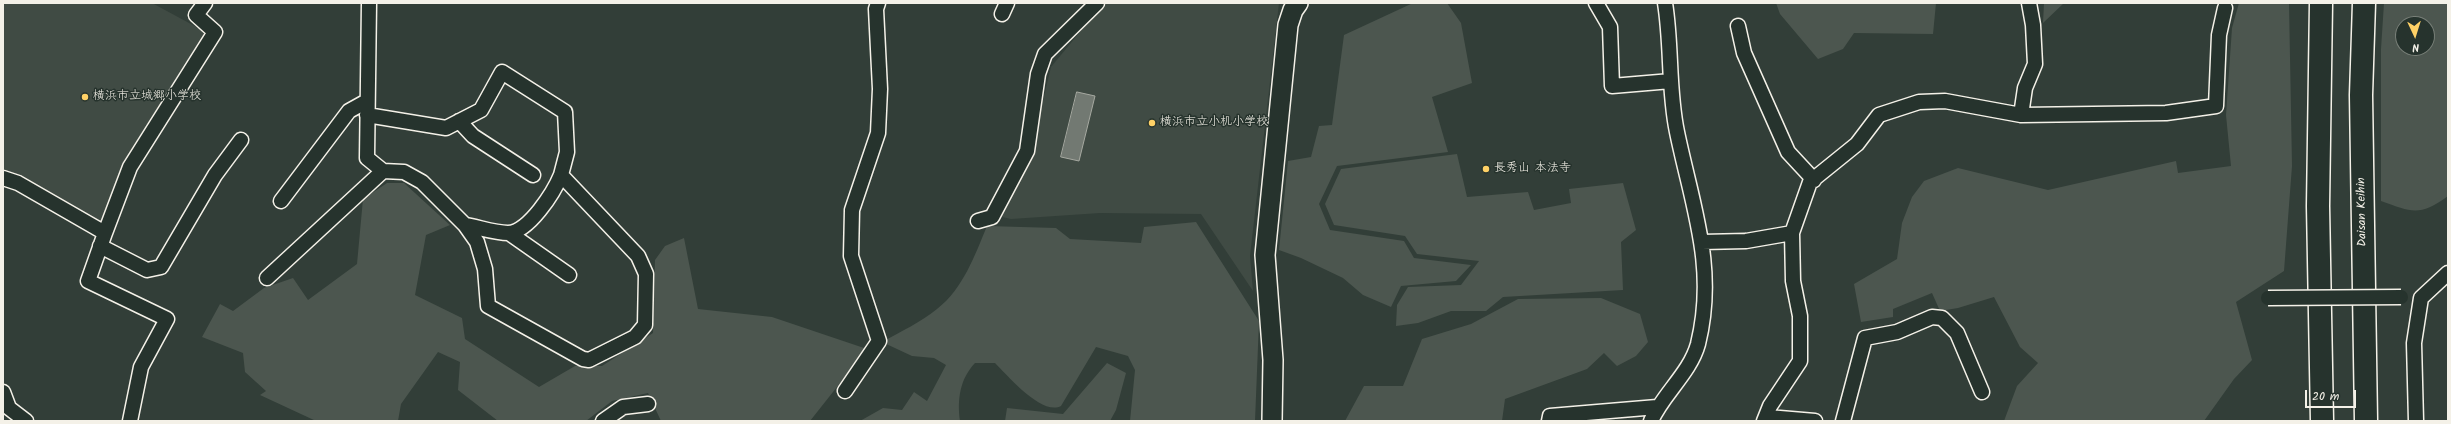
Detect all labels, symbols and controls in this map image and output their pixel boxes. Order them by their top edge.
north arrow [2395,16,2435,56]
text: N [2412,38,2420,56]
place label: 横浜市立城郷小学校 [93,90,201,104]
marker: 横浜市立城郷小学校 [80,92,90,102]
place label: 横浜市立小机小学校 [1160,116,1268,130]
marker: 横浜市立小机小学校 [1147,118,1157,128]
place label: 長秀山 本法寺 [1494,162,1571,176]
marker: 長秀山 本法寺 [1481,164,1491,174]
street label: Daisan Keihin [2355,177,2371,247]
scale bar [2307,382,2358,408]
text: 20 m [2312,387,2339,406]

